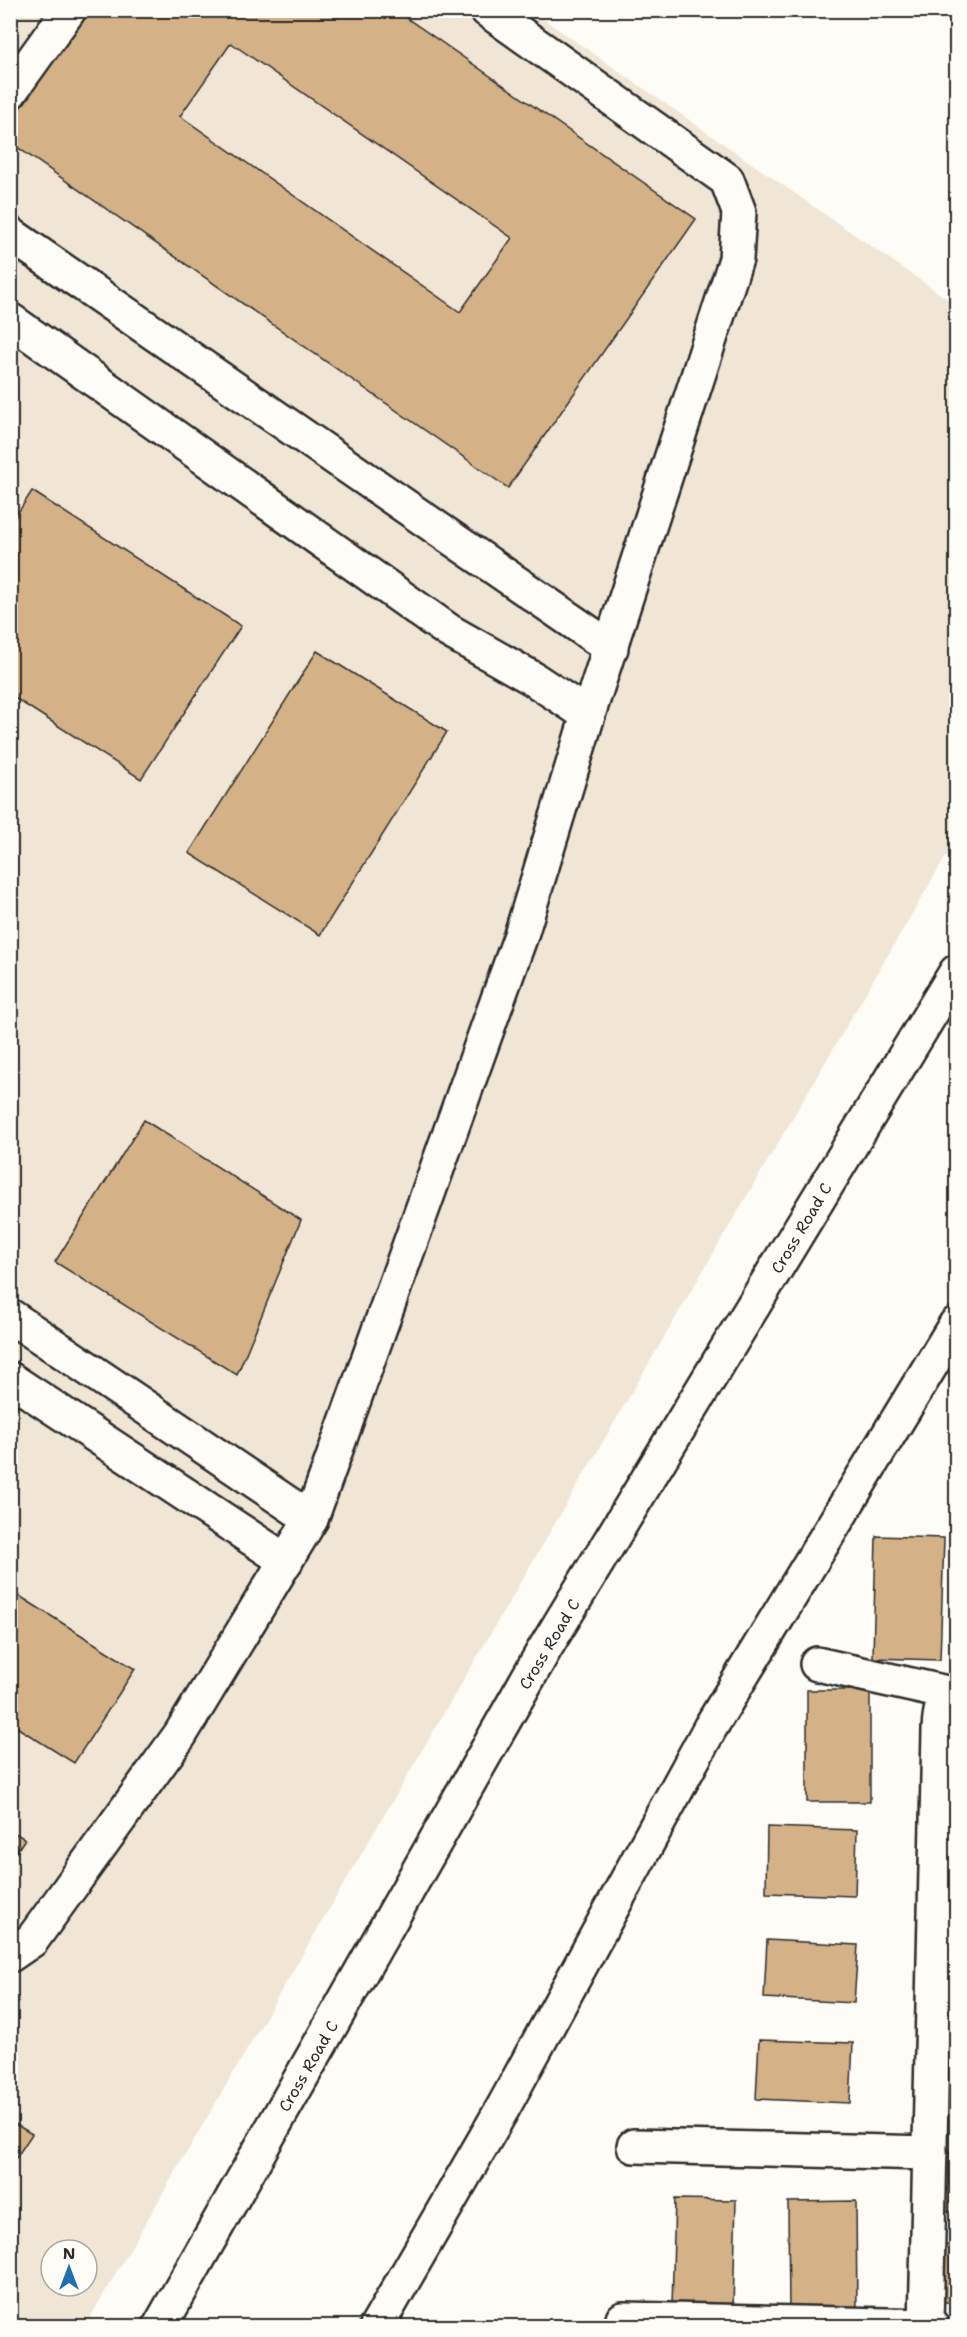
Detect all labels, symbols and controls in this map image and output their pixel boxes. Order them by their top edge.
street label: Cross Road C [766,1179,837,1277]
street label: Cross Road C [514,1595,585,1693]
street label: Cross Road C [274,2017,343,2116]
north arrow [39,2238,99,2298]
text: N [63,2243,75,2264]

